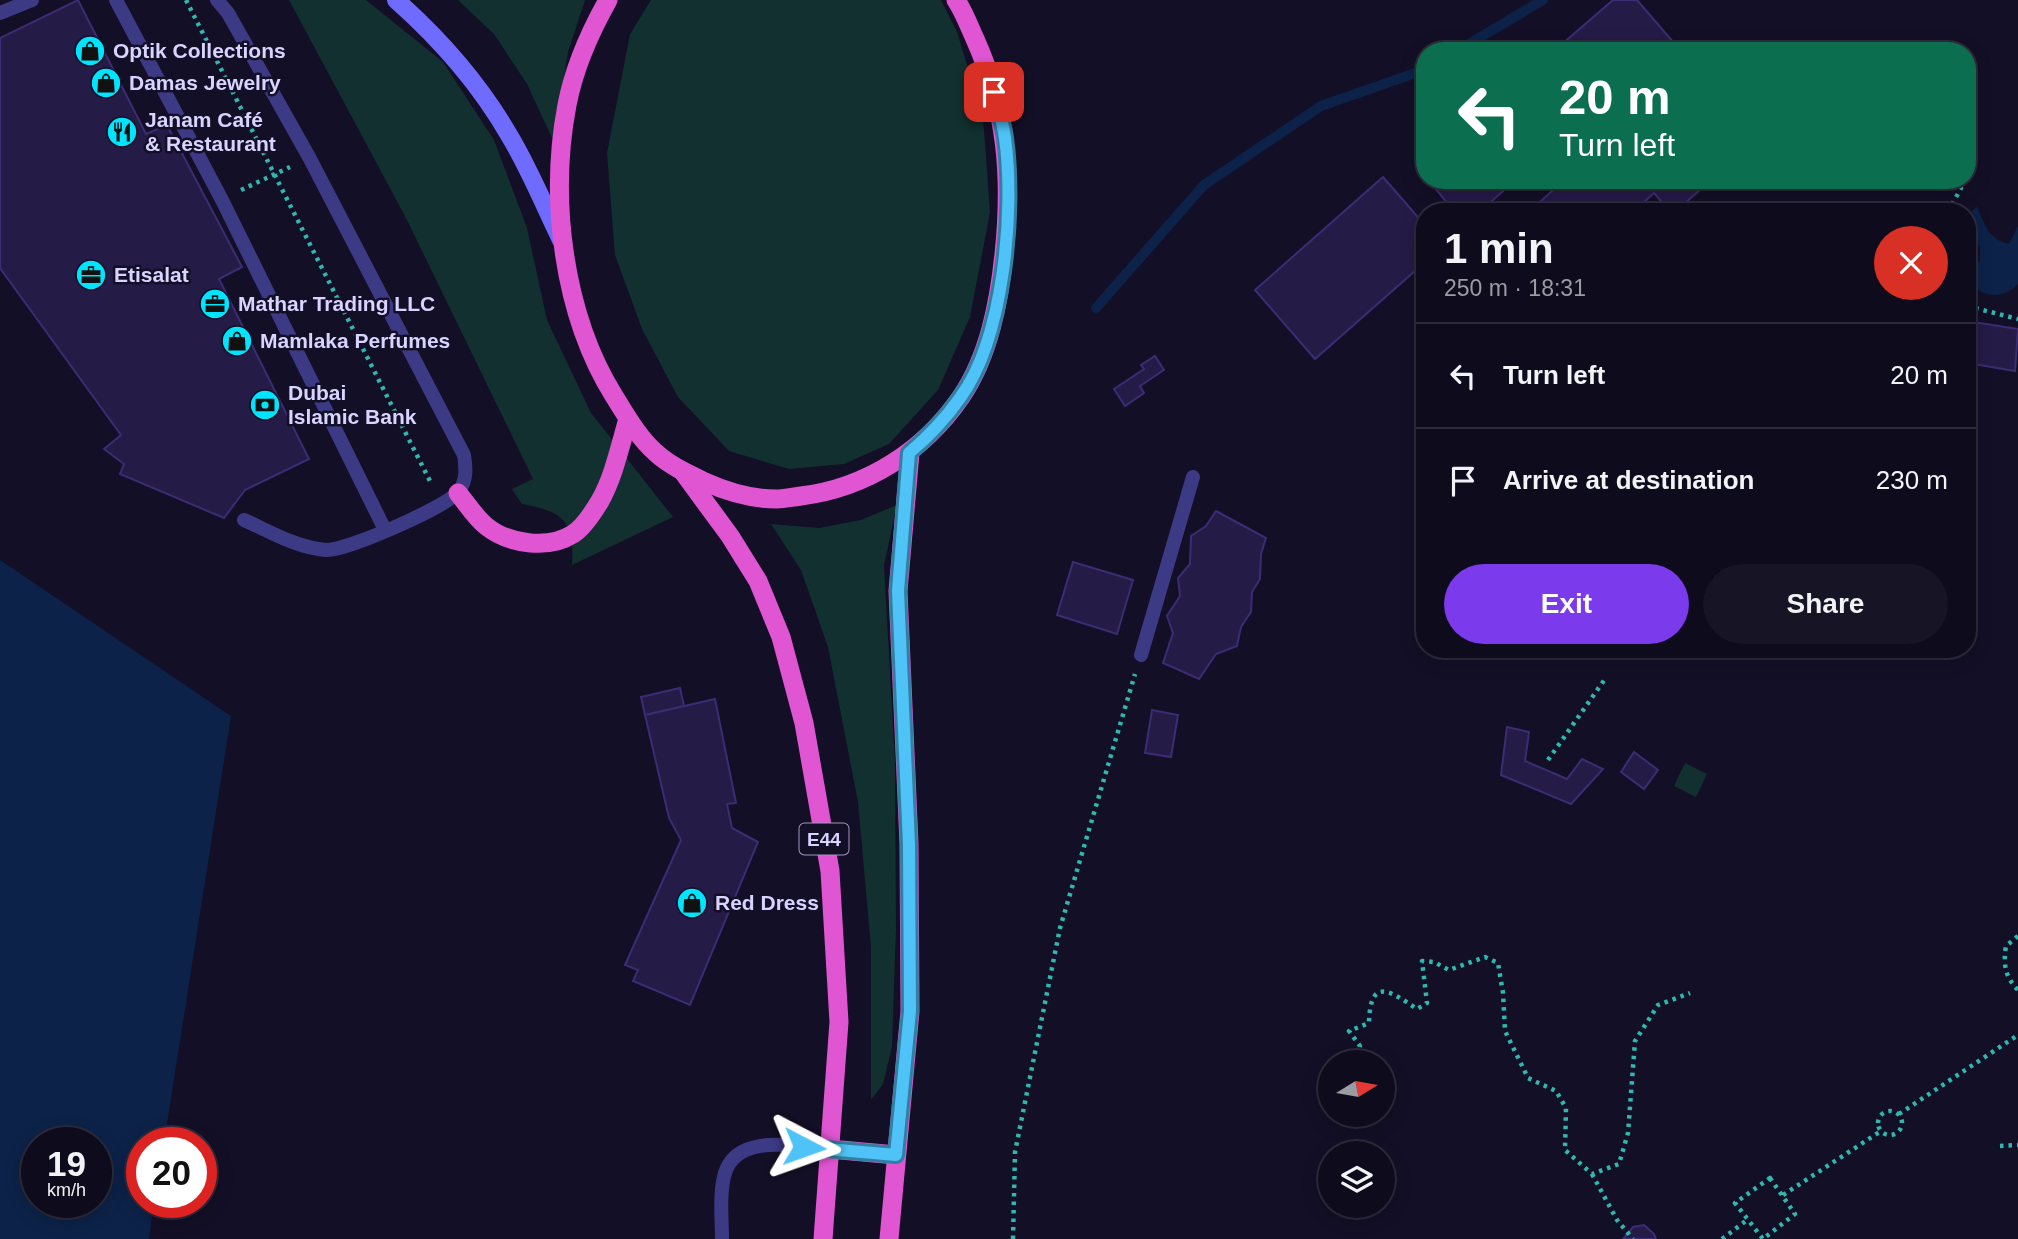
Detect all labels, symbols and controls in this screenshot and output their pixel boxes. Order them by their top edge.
shop icon: Optik Collections [73,34,107,68]
place label: Optik Collections [113,39,286,62]
pin [964,62,1024,122]
shop icon: Damas Jewelry [89,66,123,100]
icon: left [1444,70,1535,161]
text: 20 m [1559,70,1671,124]
place label: Damas Jewelry [129,71,281,94]
icon: arrive [975,73,1013,111]
place label: Janam Café & Restaurant [145,108,276,155]
restaurant icon: Janam Café & Restaurant [105,115,139,149]
text: Turn left [1559,127,1675,163]
text: 1 min [1444,225,1554,272]
button: close [1874,226,1948,300]
office icon: Etisalat [74,258,108,292]
place label: Etisalat [114,263,189,286]
text: 250 m · 18:31 [1444,275,1586,301]
office icon: Mathar Trading LLC [198,287,232,321]
place label: Mathar Trading LLC [238,292,435,315]
shop icon: Mamlaka Perfumes [220,324,254,358]
place label: Mamlaka Perfumes [260,329,450,352]
icon: left [1444,357,1482,395]
text: Turn left [1503,360,1605,390]
text: 20 m [1890,360,1948,390]
place label: Dubai Islamic Bank [288,381,417,428]
bank icon: Dubai Islamic Bank [248,388,282,422]
icon: arrive [1444,462,1482,500]
text: Arrive at destination [1503,465,1754,495]
text: 230 m [1876,465,1948,495]
button: Exit [1444,564,1689,644]
button: Share [1703,564,1948,644]
road number: E44 [800,824,848,854]
shop icon: Red Dress [675,886,709,920]
place label: Red Dress [715,891,819,914]
north arrow [1318,1050,1395,1127]
map controls [1318,1050,1395,1218]
position arrow [767,1110,841,1184]
speed limit sign: 20 [126,1127,217,1218]
button: layers [1318,1141,1395,1218]
text: 19 [47,1144,86,1183]
text: km/h [47,1180,86,1200]

